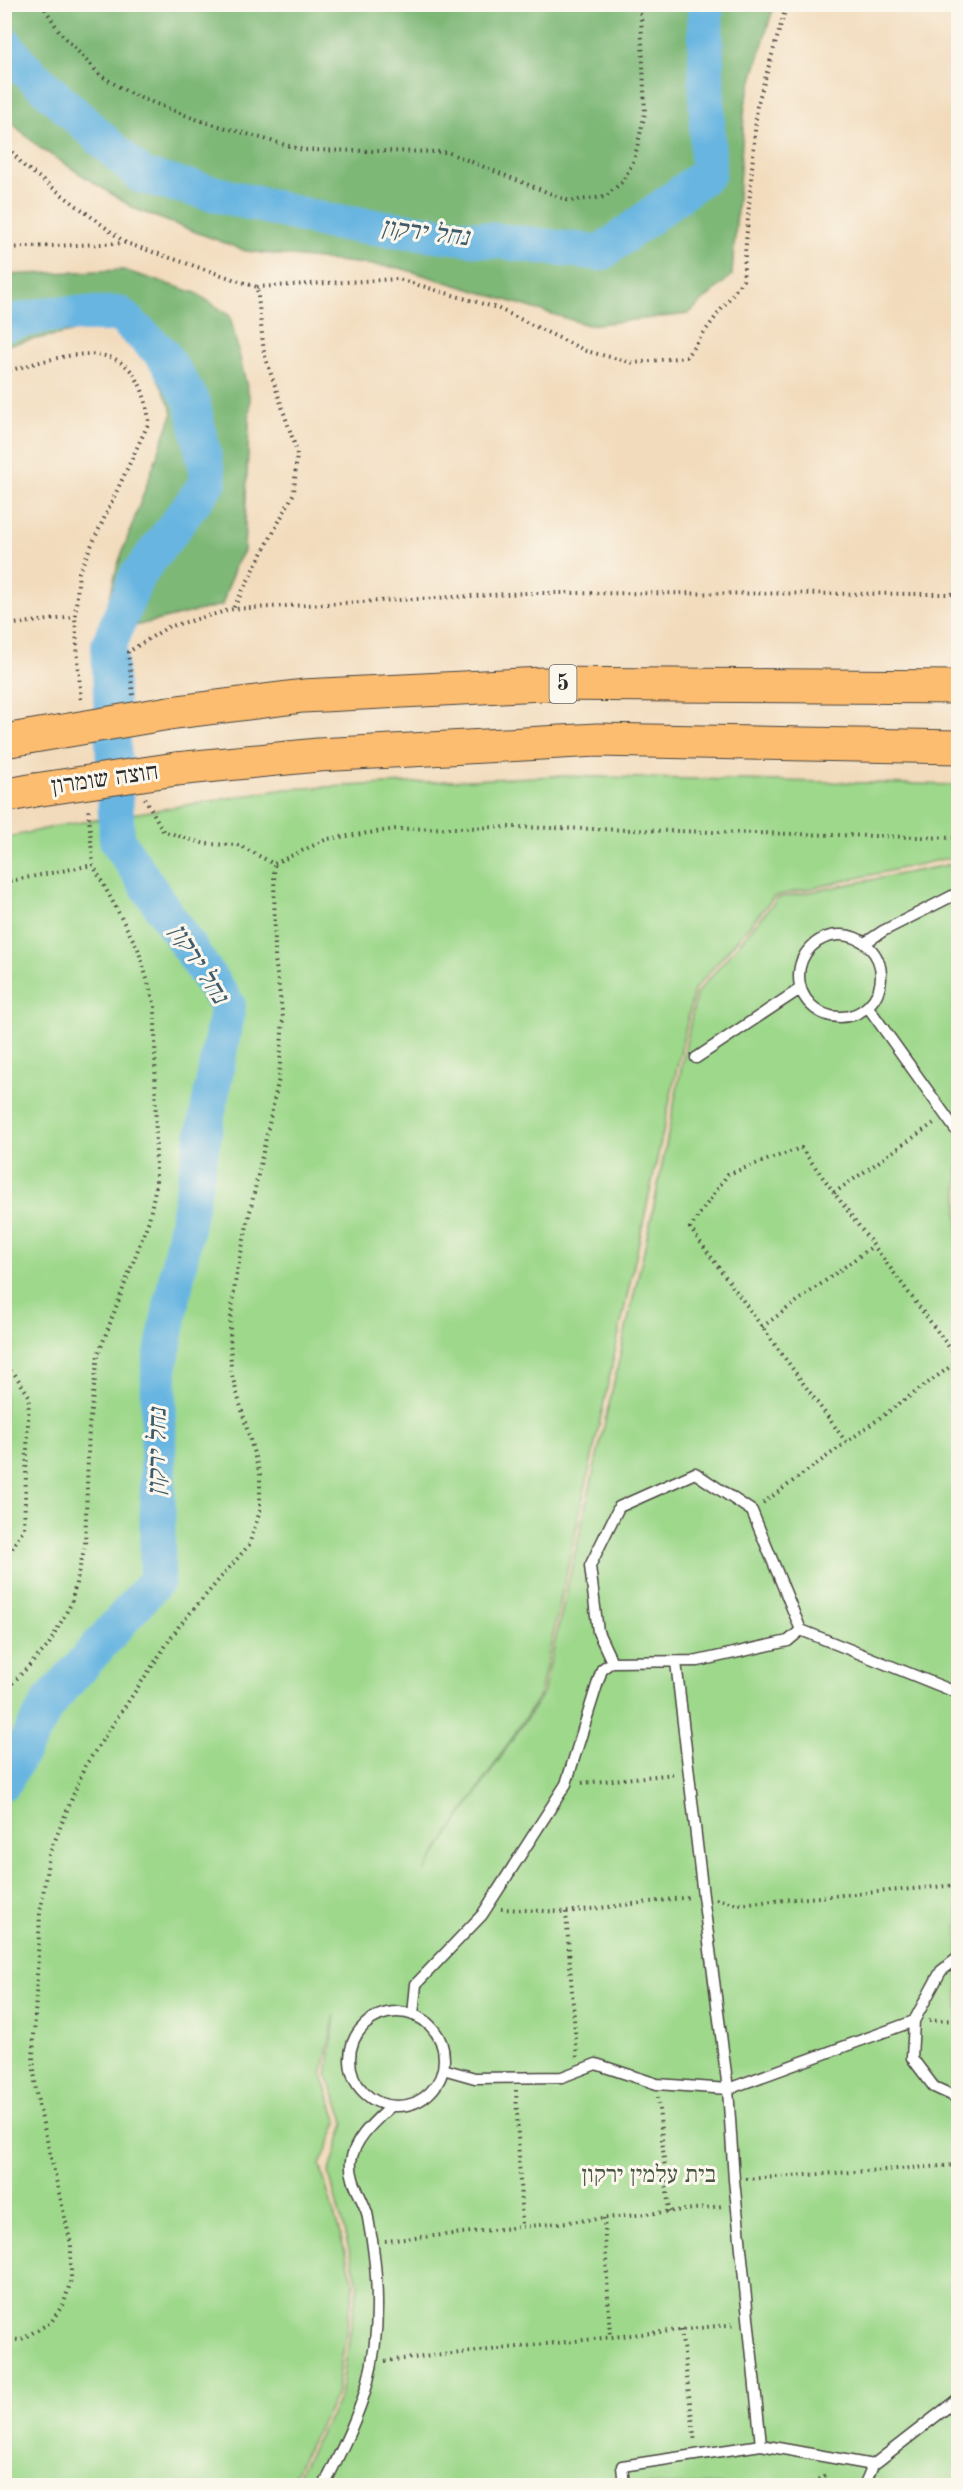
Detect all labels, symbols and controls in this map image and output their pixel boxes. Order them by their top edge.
water label: נחל ירקון [380,214,473,252]
road number: 5 [550,665,576,703]
street label: חוצה שומרון [50,761,160,799]
water label: נחל ירקון [164,919,234,1010]
water label: נחל ירקון [143,1406,172,1496]
park label: בית עלמין ירקון [582,2162,716,2188]

